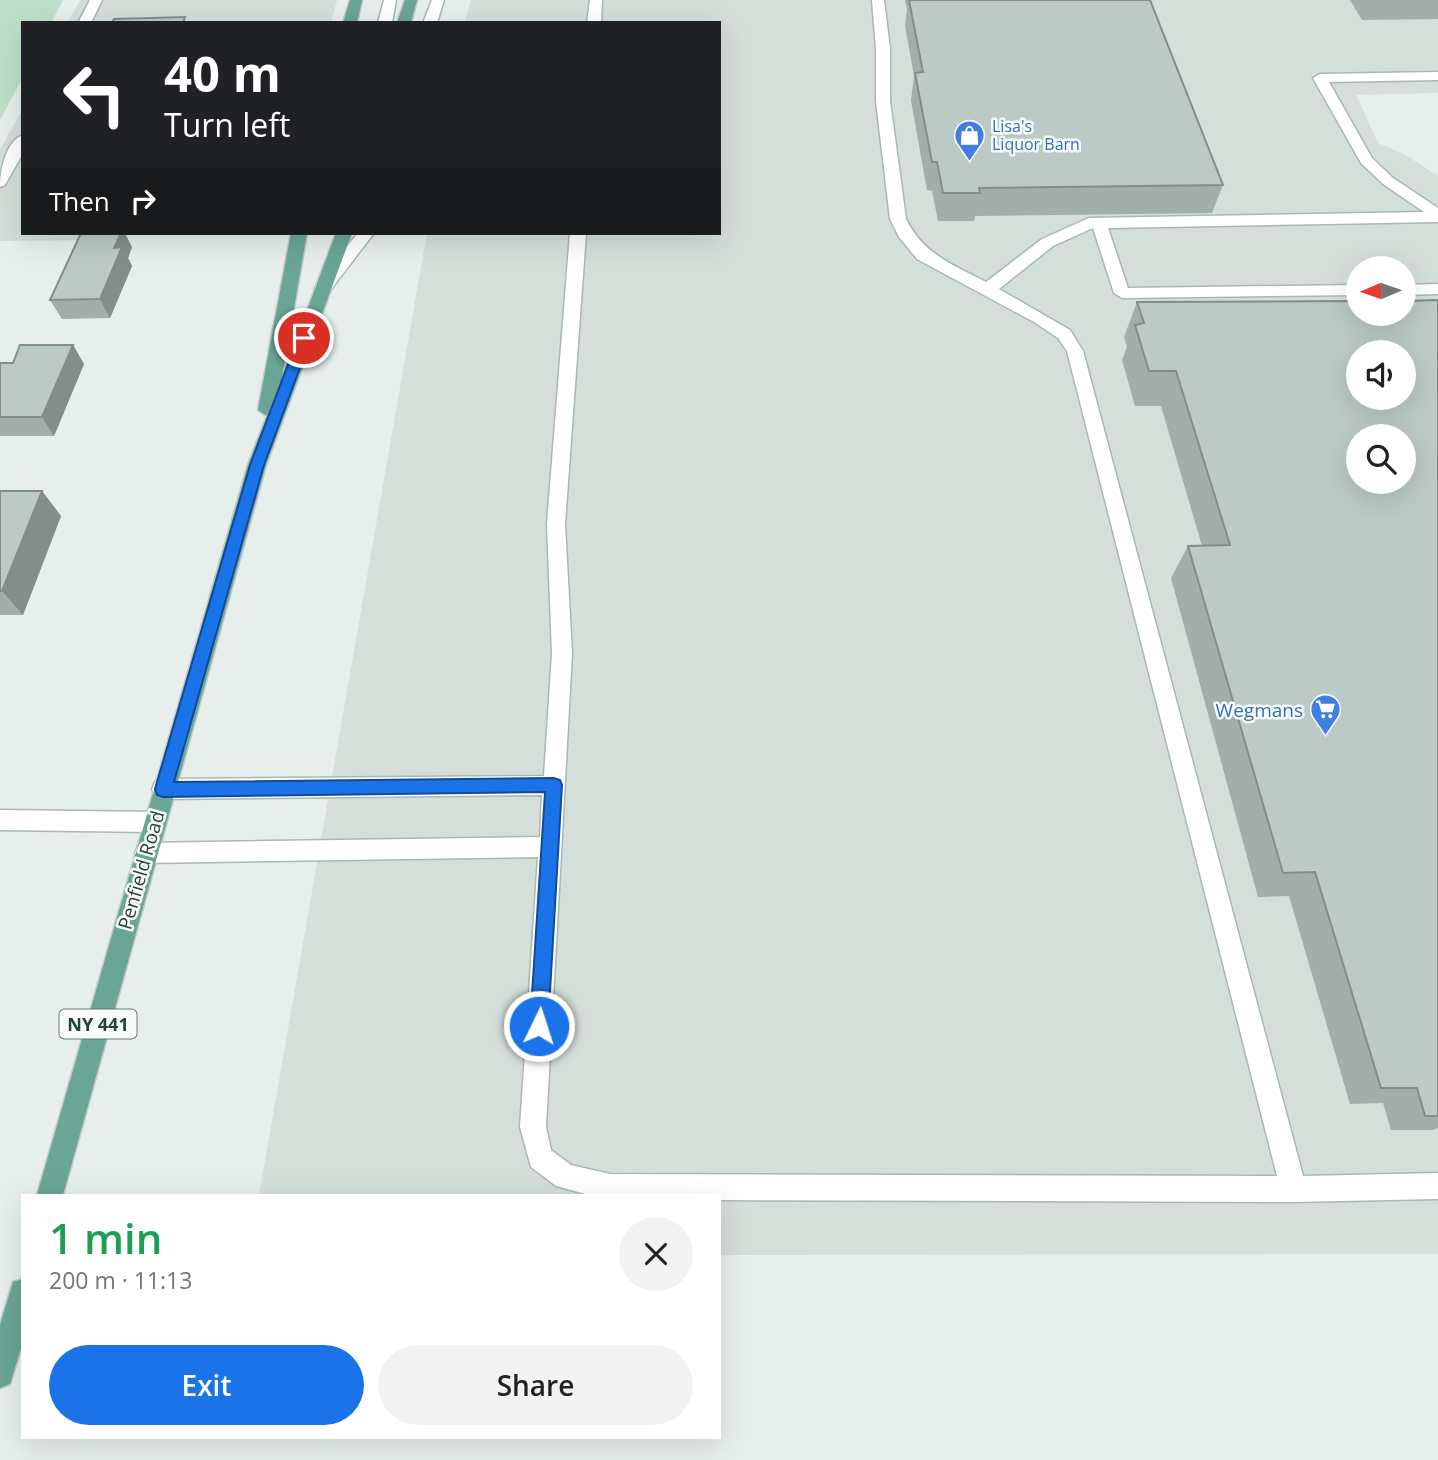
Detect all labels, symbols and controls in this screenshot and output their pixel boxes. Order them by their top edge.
text: 40 m [164,40,281,106]
icon: left [49,49,140,140]
text: Turn left [164,103,290,146]
place label: Lisa's Liquor Barn [992,115,1080,155]
shop icon: Lisa's Liquor Barn [952,118,986,162]
icon: right [124,182,162,220]
text: Then [49,183,110,219]
north arrow [1346,256,1416,326]
map controls [1346,256,1416,494]
pin [274,308,334,368]
icon: arrive [285,319,323,357]
button: sound [1346,340,1416,410]
button: search [1346,424,1416,494]
supermarket icon: Wegmans [1309,693,1343,737]
place label: Wegmans [1216,697,1303,723]
street label: Penfield Road [112,808,170,932]
position arrow [502,989,576,1063]
road number: NY 441 [60,1009,136,1038]
text: 1 min [49,1209,162,1266]
button: close [619,1217,693,1291]
text: 200 m · 11:13 [49,1264,192,1296]
button: Exit [49,1345,364,1425]
button: Share [378,1345,693,1425]

